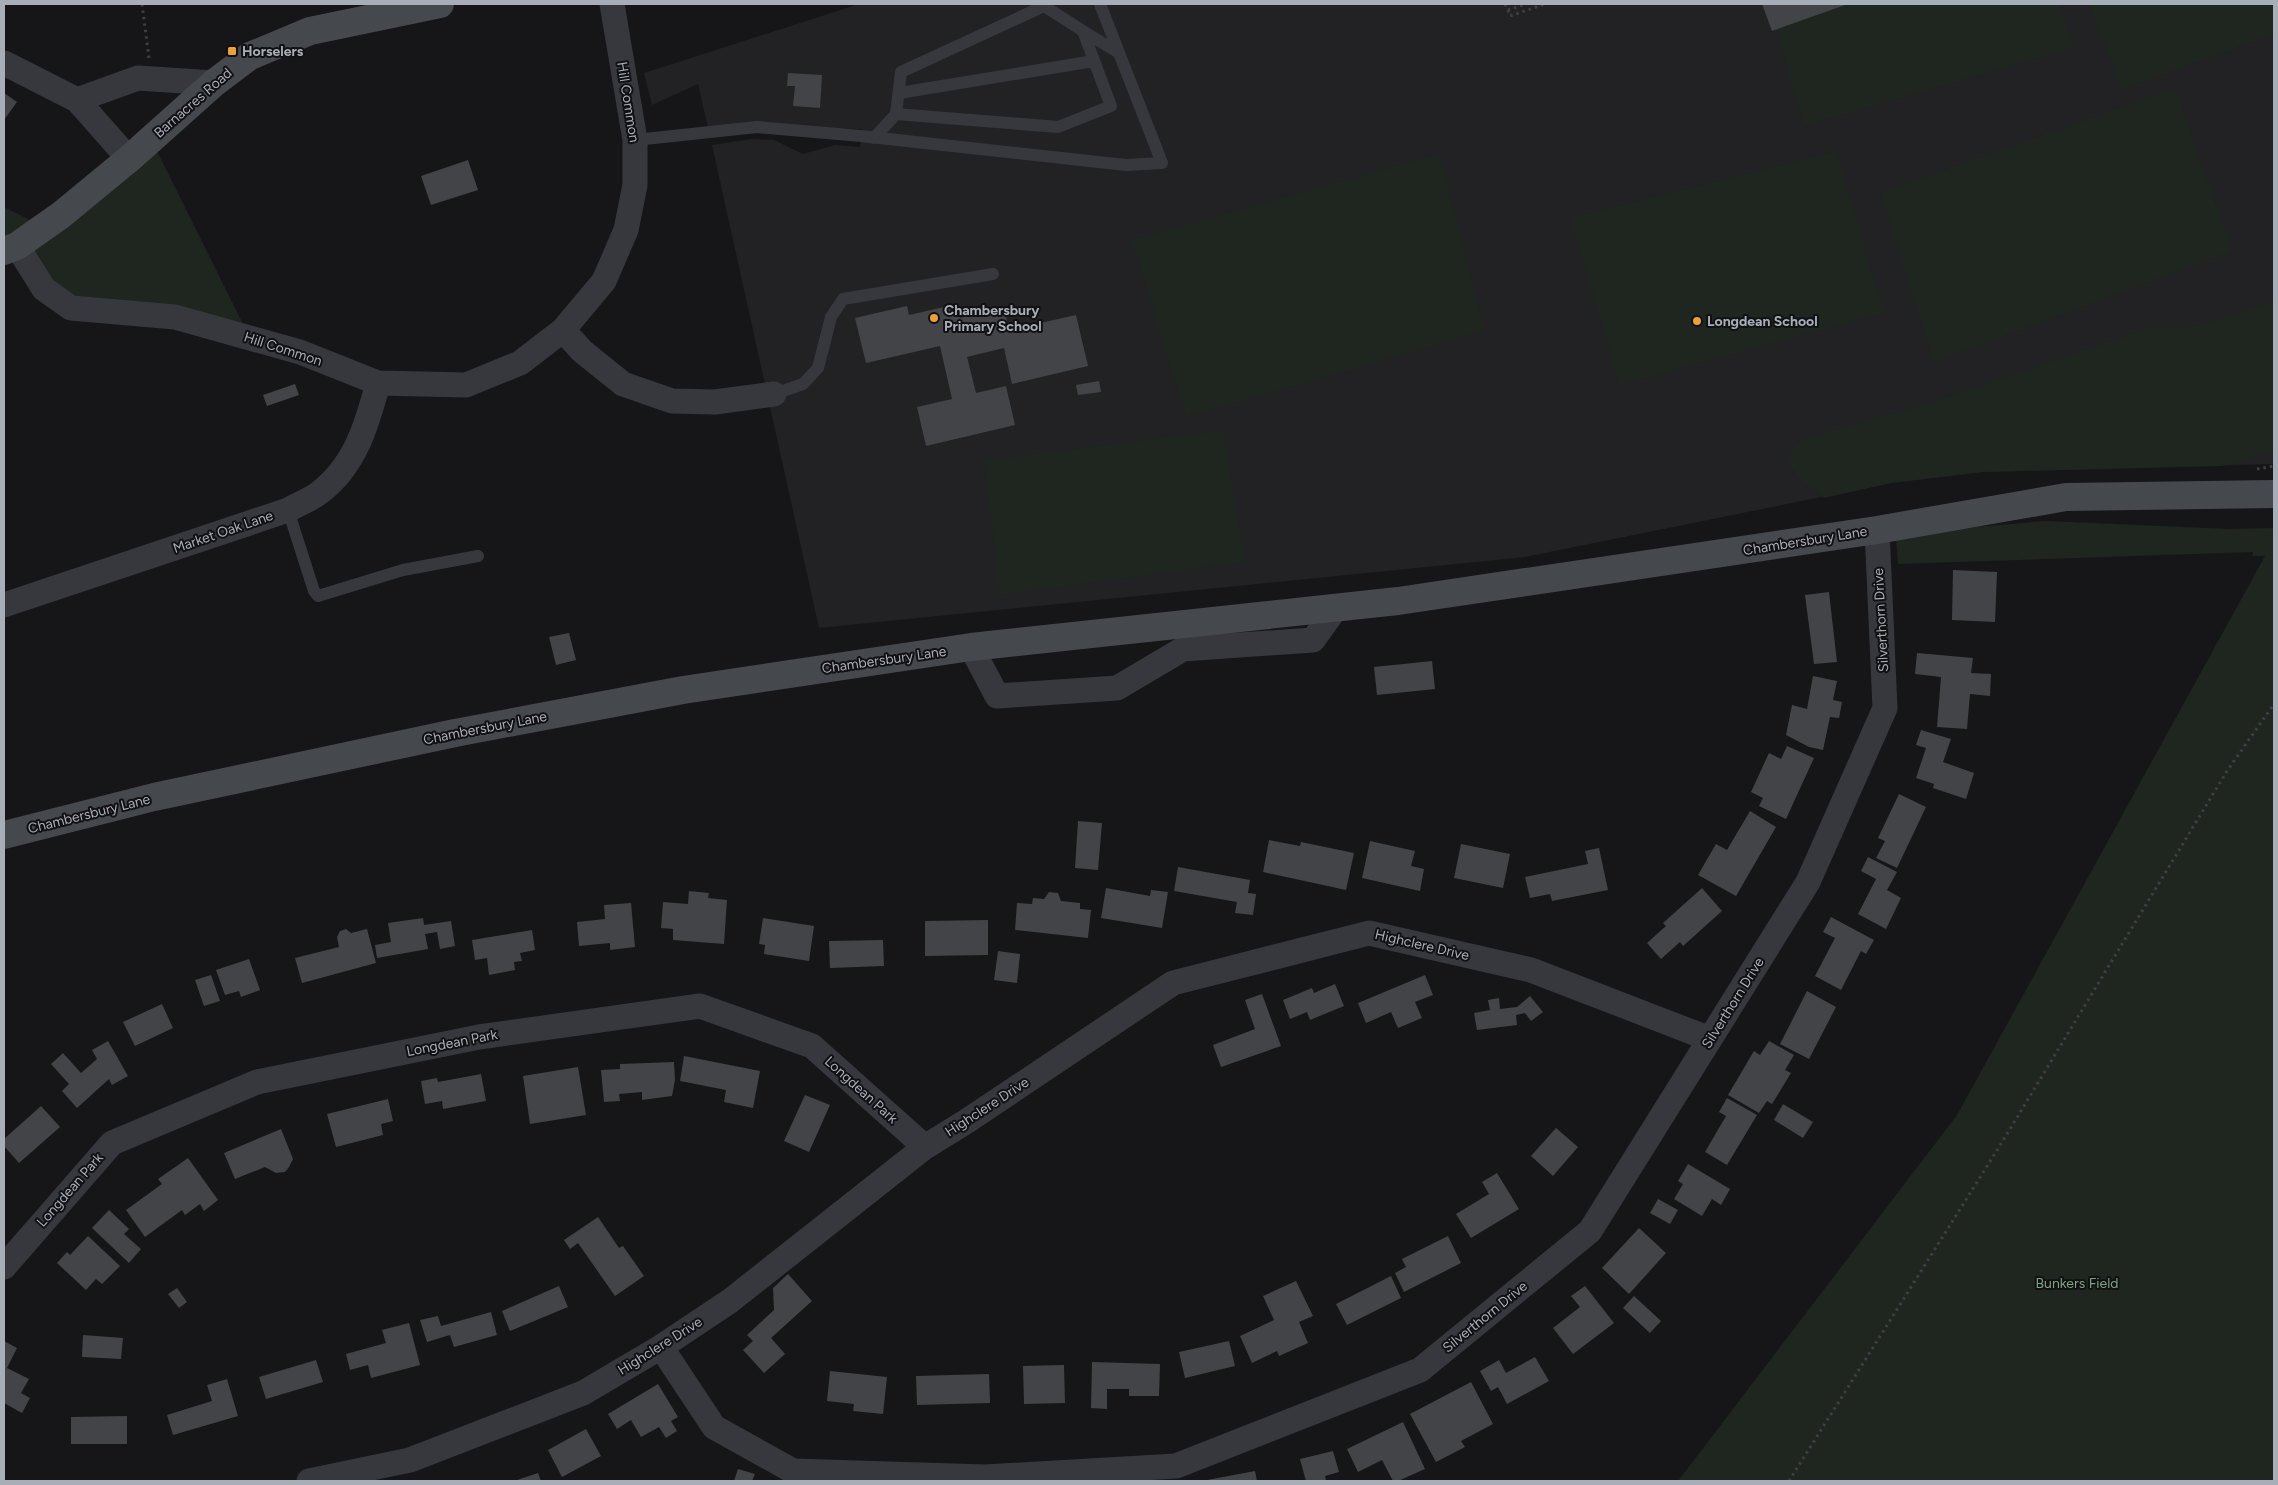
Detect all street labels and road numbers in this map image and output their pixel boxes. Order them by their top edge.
street label: Hill Common [613,60,643,144]
street label: Barnacres Road [151,65,235,141]
street label: Hill Common [242,328,324,370]
street label: Market Oak Lane [171,507,276,557]
street label: Chambersbury Lane [1742,523,1869,559]
street label: Silverthorn Drive [1870,567,1892,672]
street label: Chambersbury Lane [821,643,948,677]
street label: Chambersbury Lane [422,708,549,748]
street label: Chambersbury Lane [26,790,152,837]
street label: Highclere Drive [1373,926,1471,964]
street label: Silverthorn Drive [1698,954,1768,1052]
street label: Longdean Park [405,1026,499,1060]
street label: Longdean Park [821,1053,901,1127]
street label: Highclere Drive [942,1073,1032,1140]
street label: Longdean Park [33,1149,107,1230]
street label: Silverthorn Drive [1439,1277,1531,1356]
street label: Highclere Drive [615,1313,706,1379]

